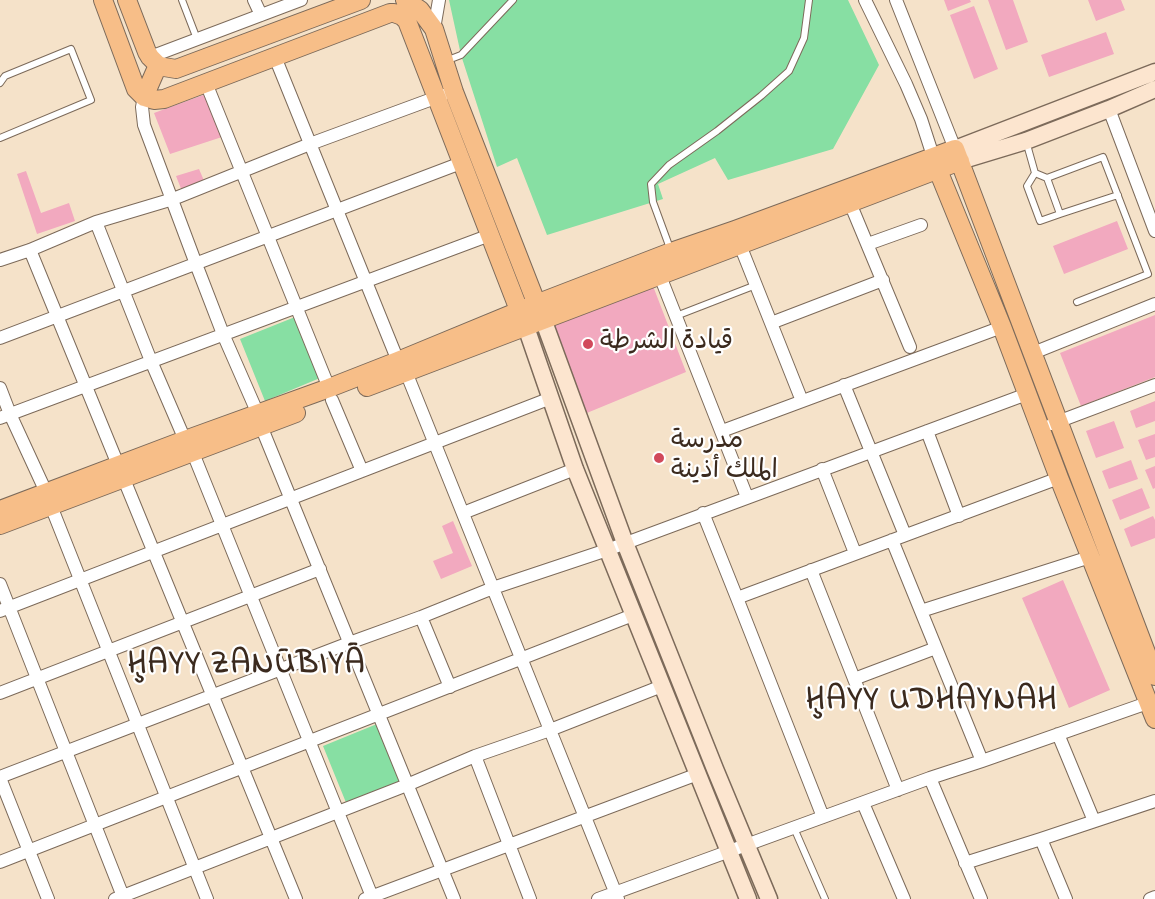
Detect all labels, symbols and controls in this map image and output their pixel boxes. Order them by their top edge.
place label: قيادة الشرطة [600,328,733,360]
marker: قيادة الشرطة [581,337,595,351]
place label: مدرسة الملك أذينة [671,427,778,488]
marker: مدرسة الملك أذينة [652,451,666,465]
district label: ḨAYY ZANŪBIYĀ [128,648,364,686]
district label: ḨAYY UDHAYNAH [806,684,1058,722]

